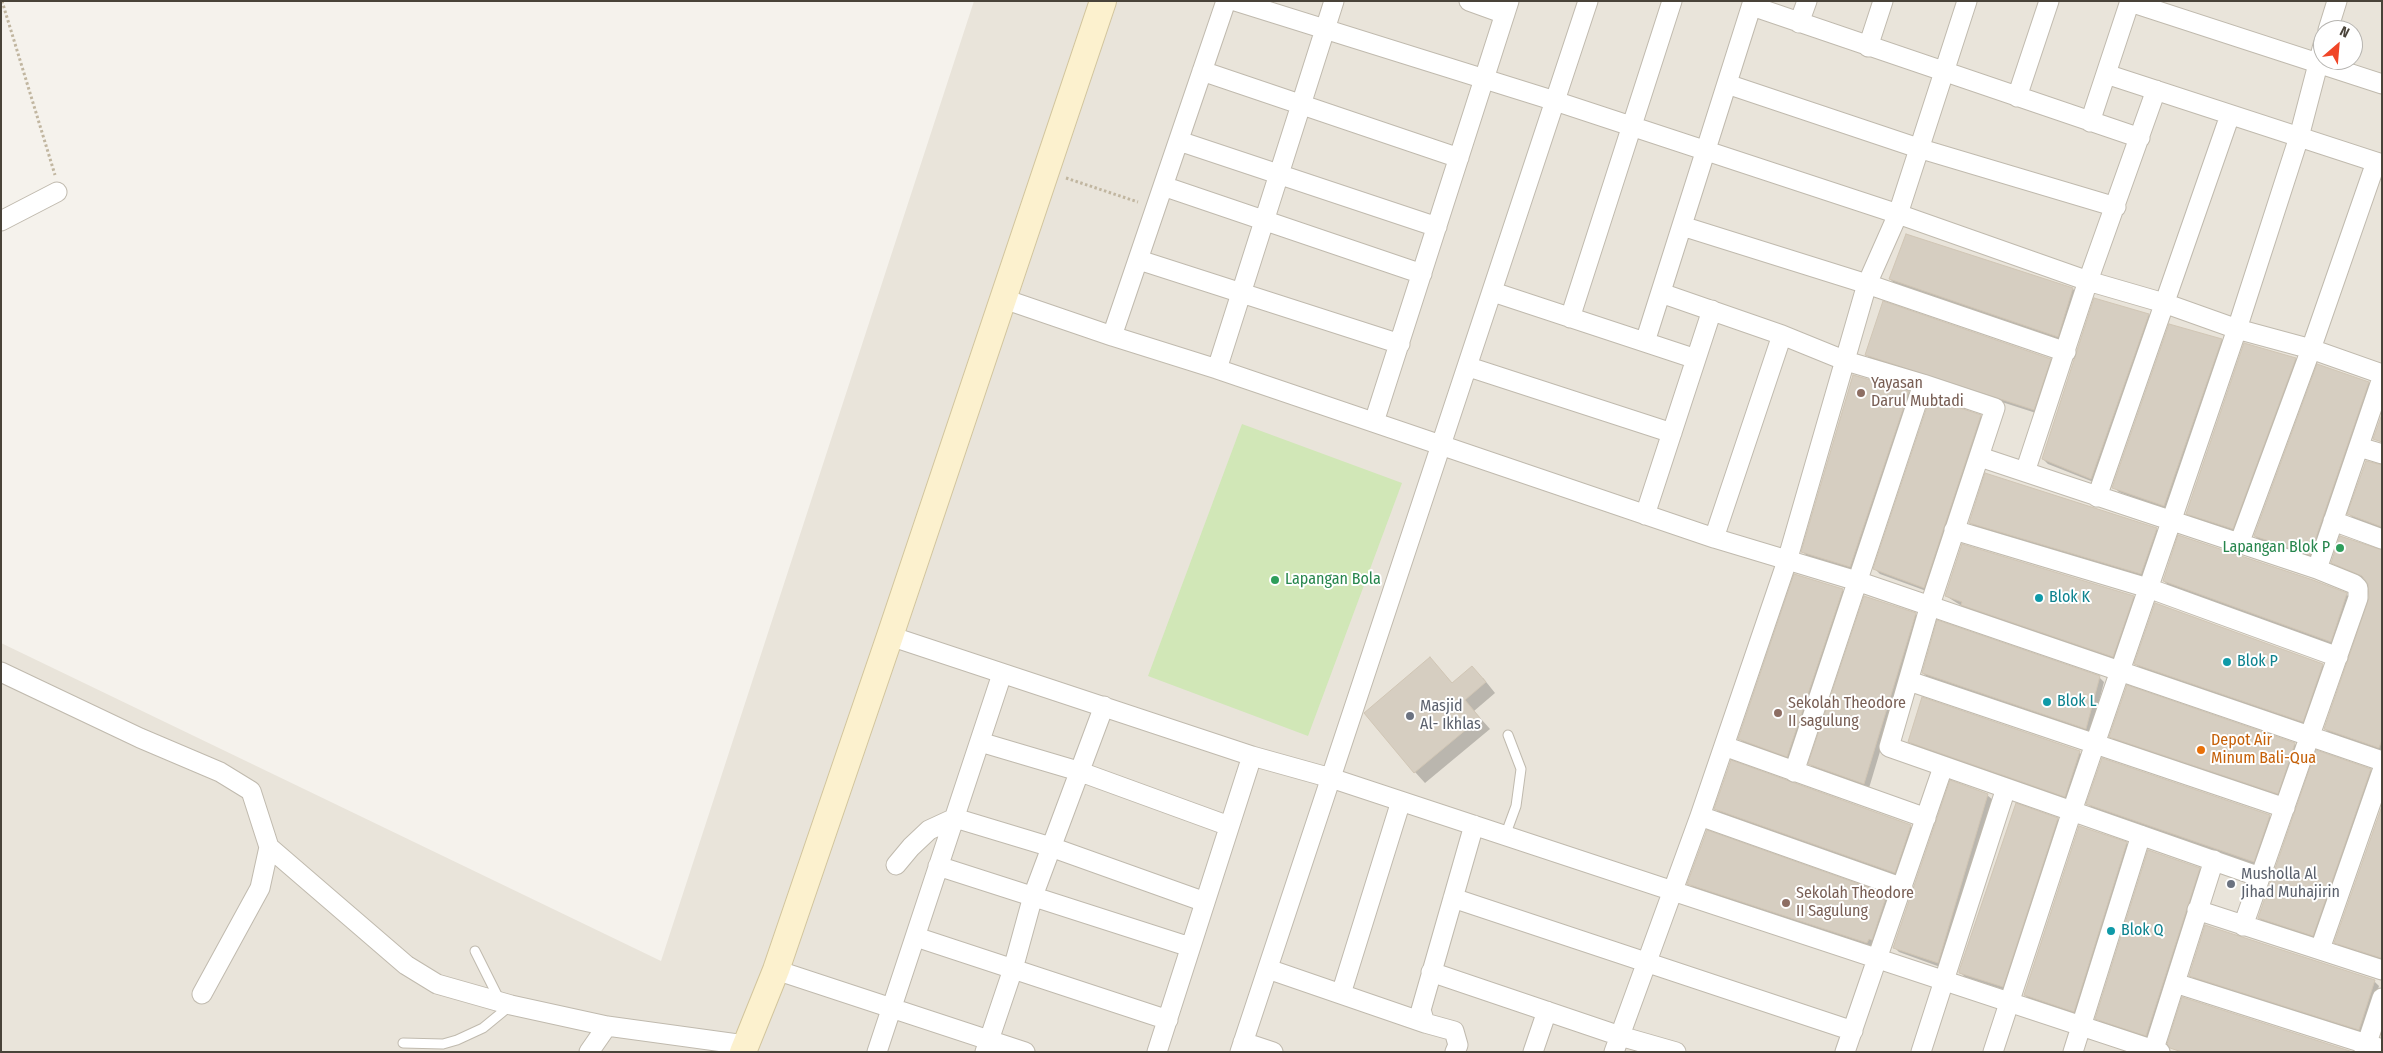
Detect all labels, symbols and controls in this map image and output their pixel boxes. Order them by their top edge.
north arrow [2313,20,2363,70]
text: N [2337,23,2352,42]
place label: Yayasan Darul Mubtadi [1871,374,1964,412]
marker: Yayasan Darul Mubtadi [1855,387,1867,399]
place label: Lapangan Blok P [2222,538,2330,558]
marker: Lapangan Blok P [2334,542,2346,554]
place label: Lapangan Bola [1285,570,1381,590]
marker: Lapangan Bola [1269,574,1281,586]
place label: Blok K [2049,588,2090,608]
marker: Blok K [2033,592,2045,604]
place label: Blok P [2237,652,2278,672]
marker: Blok P [2221,656,2233,668]
place label: Blok L [2057,692,2097,712]
place label: Sekolah Theodore II sagulung [1788,694,1906,732]
marker: Blok L [2041,696,2053,708]
place label: Masjid Al- Ikhlas [1420,697,1481,735]
marker: Sekolah Theodore II sagulung [1772,707,1784,719]
marker: Masjid Al- Ikhlas [1404,710,1416,722]
place label: Depot Air Minum Bali-Qua [2211,731,2316,769]
marker: Depot Air Minum Bali-Qua [2195,744,2207,756]
place label: Musholla Al Jihad Muhajirin [2241,865,2340,903]
marker: Musholla Al Jihad Muhajirin [2225,878,2237,890]
place label: Sekolah Theodore II Sagulung [1796,884,1914,922]
marker: Sekolah Theodore II Sagulung [1780,897,1792,909]
place label: Blok Q [2121,921,2164,941]
marker: Blok Q [2105,925,2117,937]

